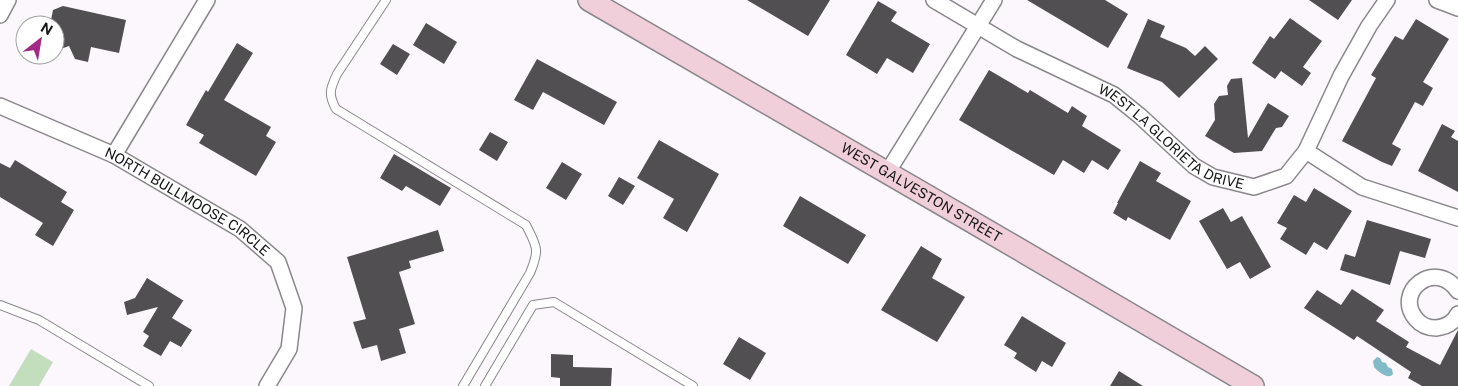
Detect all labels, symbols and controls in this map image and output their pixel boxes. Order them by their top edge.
north arrow [15,15,65,65]
text: N [38,19,56,39]
street label: WEST LA GLORIETA DRIVE [1096,81,1246,192]
street label: WEST GALVESTON STREET [838,139,1005,245]
street label: NORTH BULLMOOSE CIRCLE [103,144,273,259]

